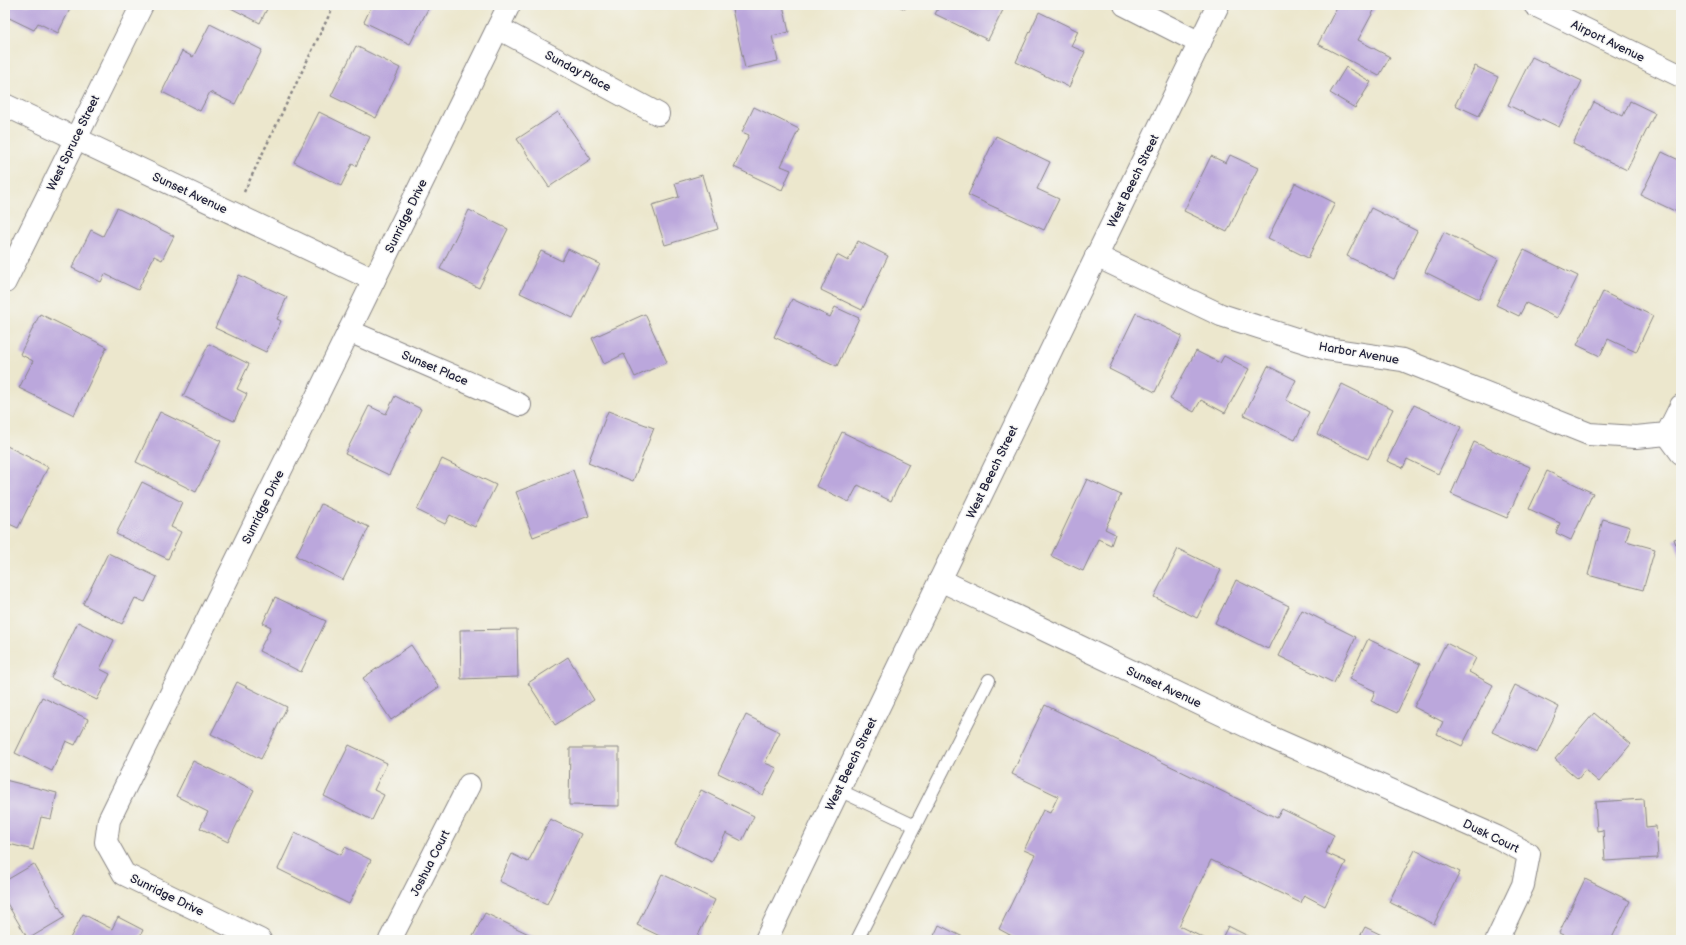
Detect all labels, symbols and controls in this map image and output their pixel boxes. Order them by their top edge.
street label: Airport Avenue [1569,17,1647,66]
street label: Sunday Place [542,48,613,95]
street label: West Spruce Street [44,93,103,194]
street label: West Beech Street [1104,132,1163,230]
street label: Sunset Avenue [150,170,230,217]
street label: Sunridge Drive [382,177,431,256]
street label: Harbor Avenue [1318,339,1400,368]
street label: Sunset Place [399,348,470,389]
street label: West Beech Street [963,423,1022,521]
street label: Sunridge Drive [239,468,288,547]
street label: Sunset Avenue [1124,664,1204,711]
street label: West Beech Street [822,715,881,813]
street label: Dusk Court [1460,816,1522,857]
street label: Joshua Court [407,827,454,899]
street label: Sunridge Drive [127,871,206,920]

